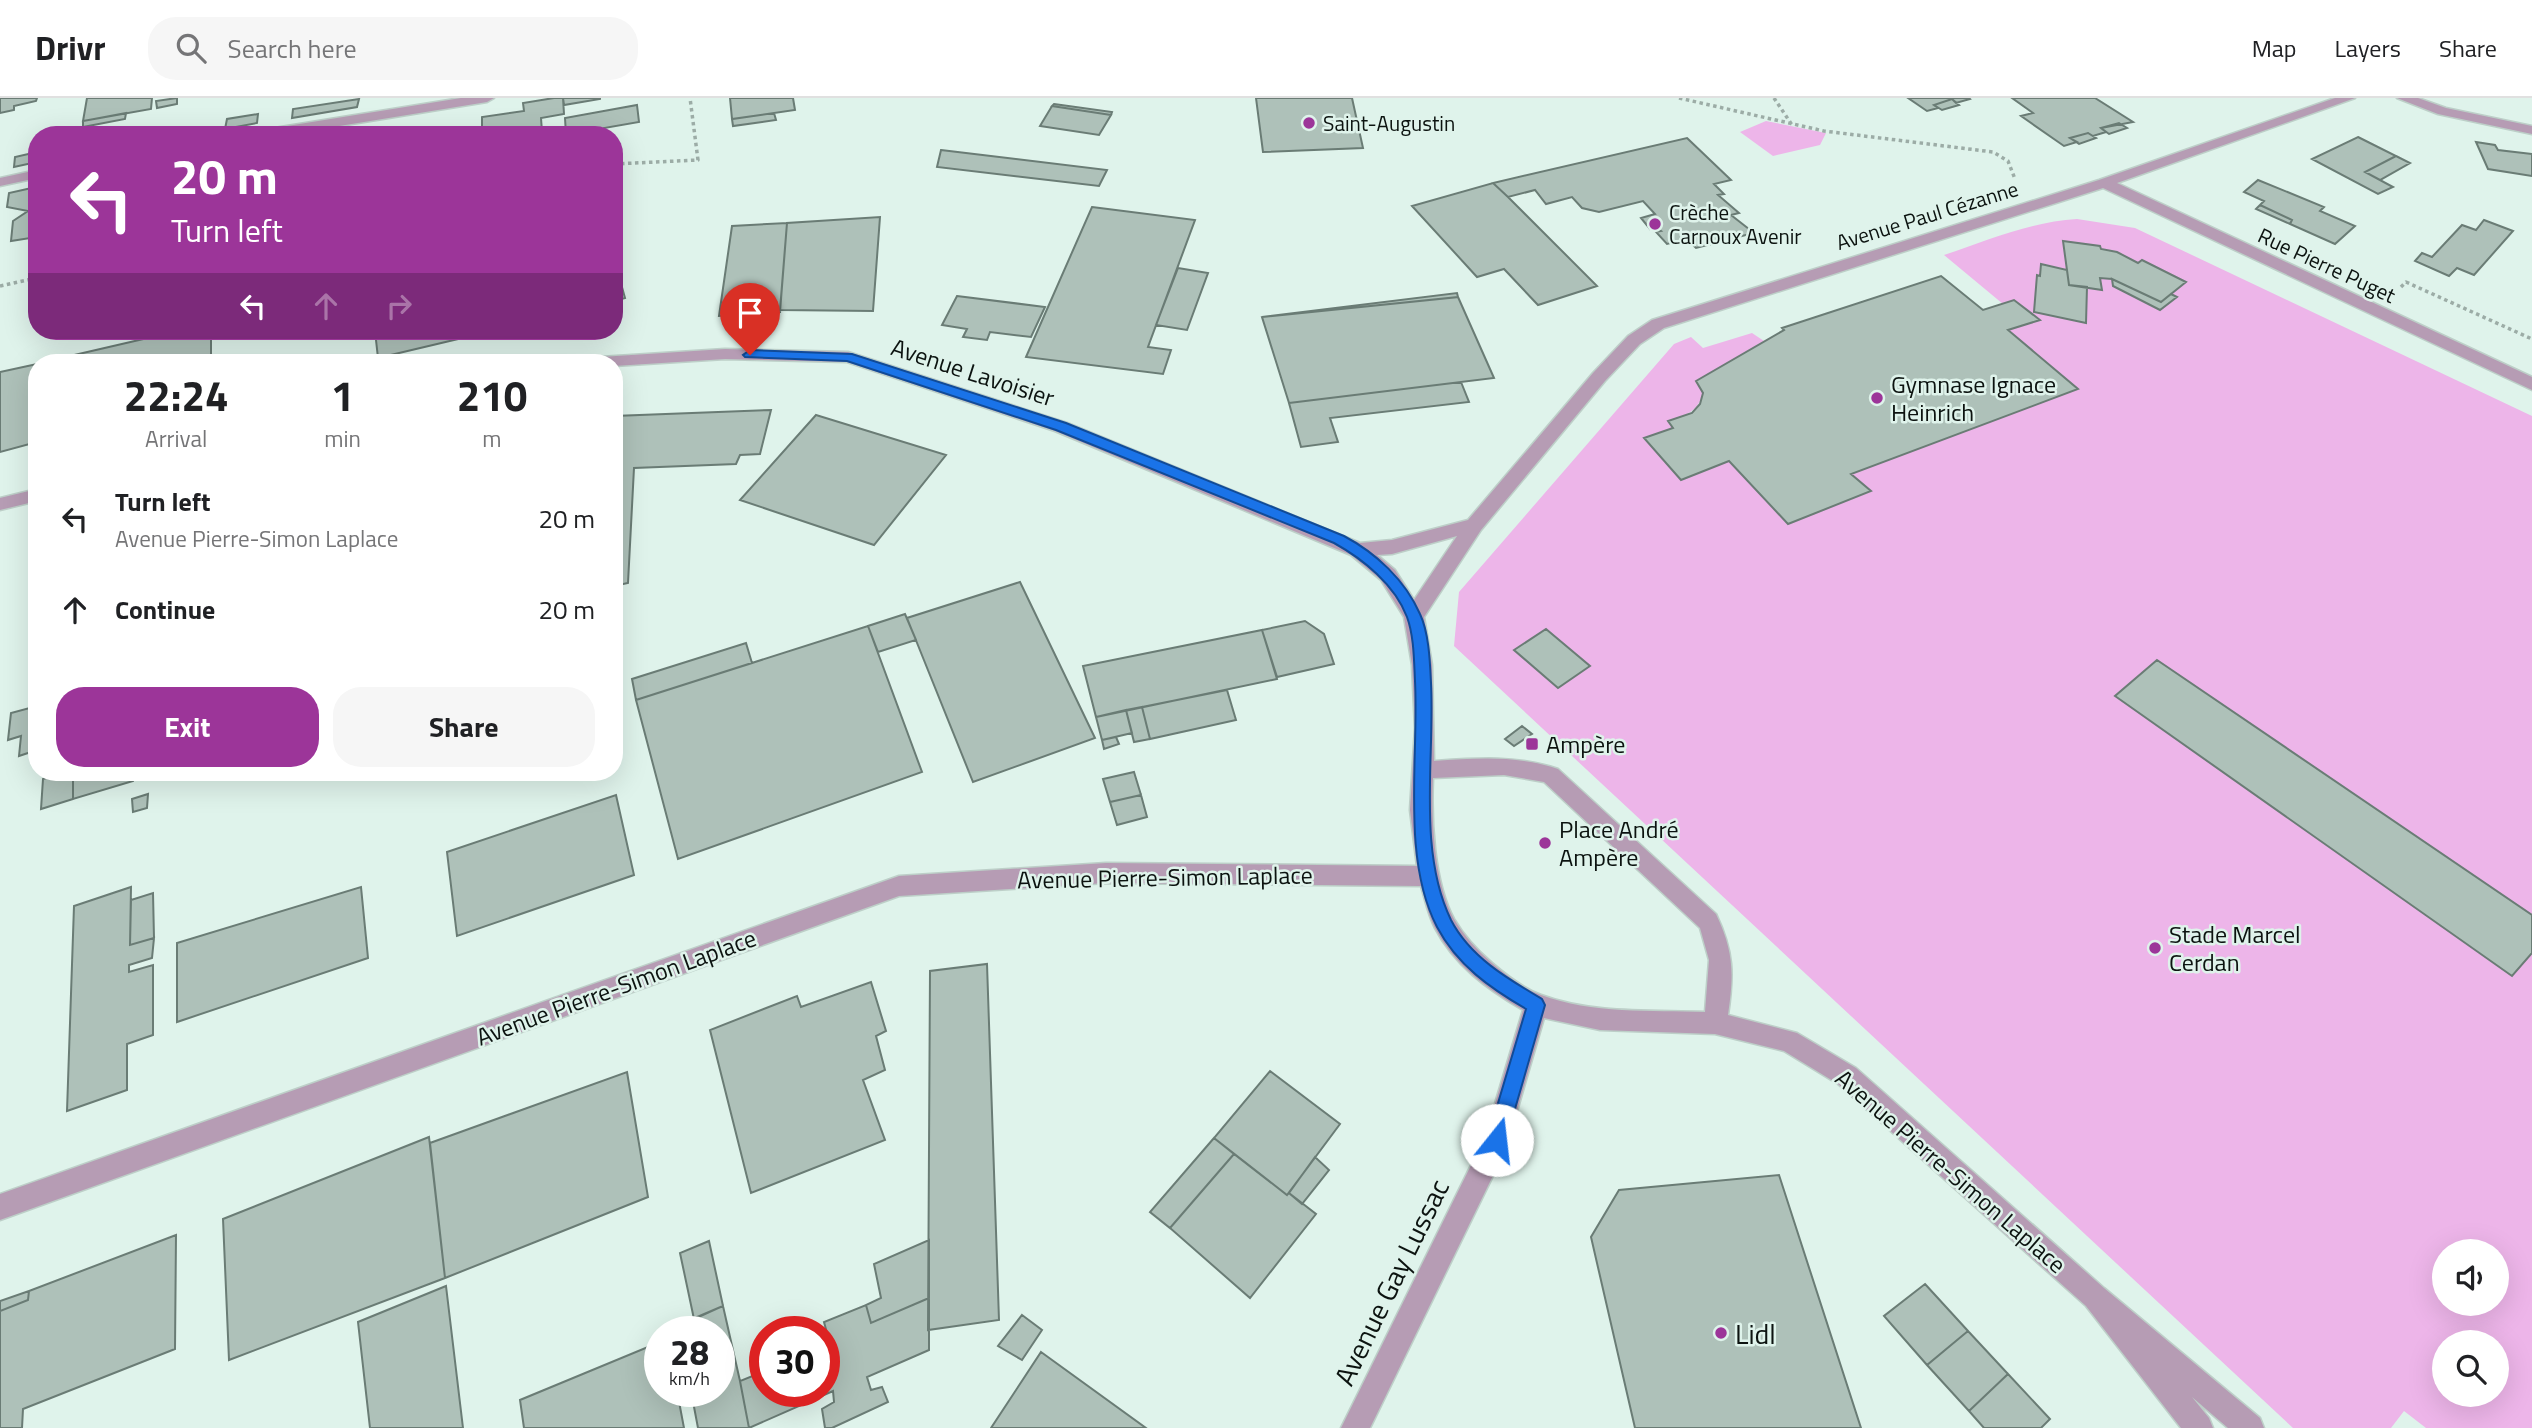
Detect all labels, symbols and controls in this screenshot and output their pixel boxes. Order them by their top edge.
search box [148,17,638,80]
text: Drivr [35,23,106,73]
icon: search [172,29,210,67]
text: Search here [228,29,357,68]
text: Map [2252,30,2297,66]
text: Layers [2335,30,2401,66]
text: Share [2439,30,2497,66]
place label: Saint-Augustin [1323,107,1455,139]
marker: Saint-Augustin [1301,115,1317,131]
text: 20 m [171,138,278,213]
icon: left [56,154,147,245]
street label: Avenue Paul Cézanne [1832,172,2022,258]
place label: Crèche Carnoux Avenir [1669,196,1802,252]
text: Turn left [171,206,283,254]
marker: Crèche Carnoux Avenir [1647,216,1663,232]
street label: Rue Pierre Puget [2253,219,2402,311]
pin [720,283,780,355]
icon: left [234,287,272,325]
icon: ahead [307,287,345,325]
icon: right [380,287,418,325]
icon: arrive [731,294,769,332]
street label: Avenue Lavoisier [887,329,1059,415]
text: 22:24 [124,363,229,427]
text: 1 [331,363,354,427]
text: 210 [457,363,527,427]
place label: Gymnase Ignace Heinrich [1891,366,2056,430]
marker: Gymnase Ignace Heinrich [1869,390,1885,406]
text: Arrival [145,421,207,456]
text: min [324,421,361,456]
text: m [482,421,502,456]
text: Turn left [115,482,210,521]
text: 20 m [538,499,595,538]
icon: left [56,500,94,538]
text: Avenue Pierre-Simon Laplace [115,521,398,556]
text: Continue [115,590,215,629]
text: 20 m [538,590,595,629]
icon: ahead [56,591,94,629]
button: Exit [56,687,319,767]
button: Share [333,687,595,767]
place label: Ampère [1546,726,1625,762]
marker: Ampère [1524,736,1540,752]
place label: Place André Ampère [1559,811,1679,875]
marker: Place André Ampère [1537,835,1553,851]
street label: Avenue Pierre-Simon Laplace [1017,856,1313,898]
place label: Stade Marcel Cerdan [2169,916,2301,980]
street label: Avenue Pierre-Simon Laplace [471,920,761,1054]
marker: Stade Marcel Cerdan [2147,940,2163,956]
street label: Avenue Pierre-Simon Laplace [1828,1060,2074,1282]
position arrow [1460,1103,1534,1177]
street label: Avenue Gay Lussac [1322,1171,1460,1393]
map controls [2432,1239,2509,1407]
button: sound [2432,1239,2509,1316]
place label: Lidl [1735,1312,1776,1355]
speed limit sign: 30 [749,1316,840,1407]
text: 28 [670,1325,709,1379]
marker: Lidl [1713,1325,1729,1341]
button: search [2432,1330,2509,1407]
text: km/h [669,1365,710,1392]

